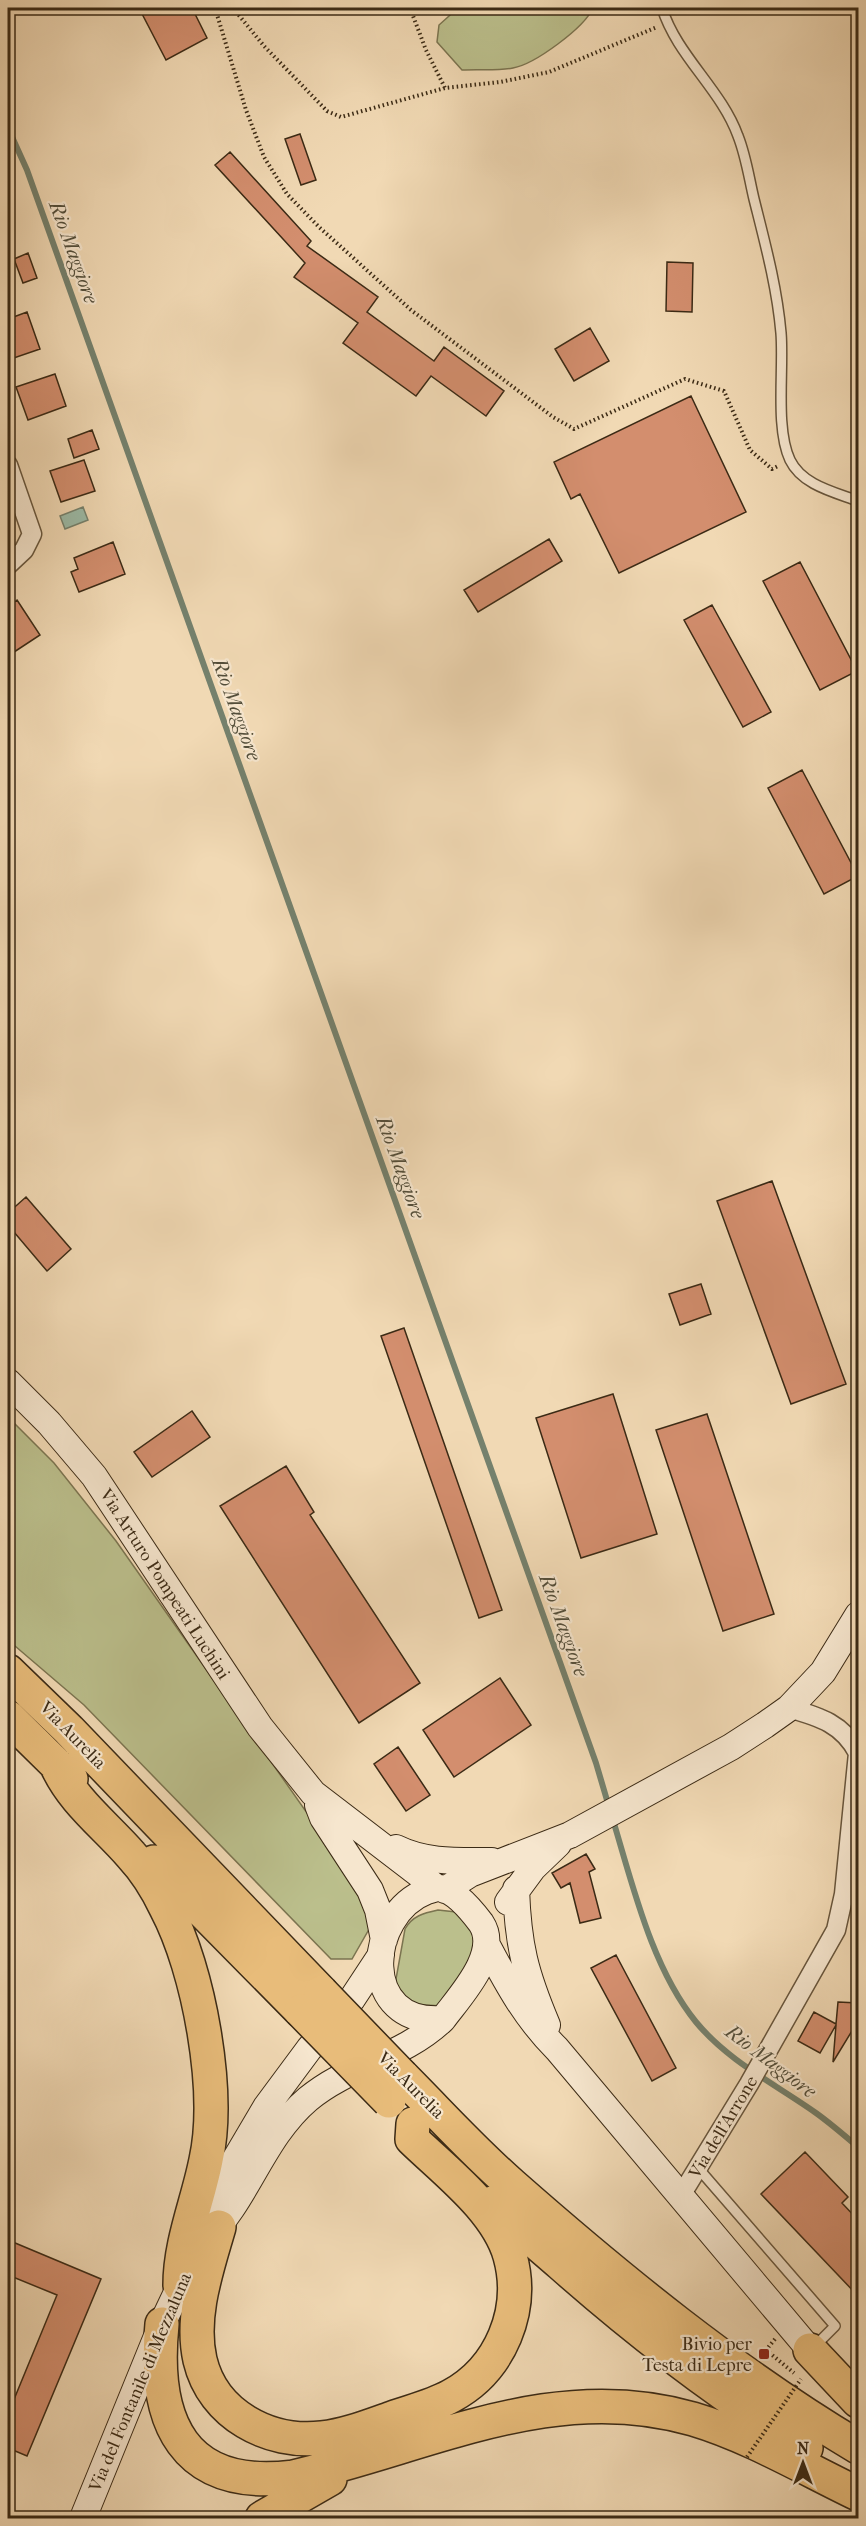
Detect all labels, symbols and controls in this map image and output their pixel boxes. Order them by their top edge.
water label: Rio Maggiore [44,196,103,307]
water label: Rio Maggiore [207,653,266,764]
water label: Rio Maggiore [371,1111,430,1222]
street label: Via Arturo Pompeati Luchini [95,1484,234,1684]
water label: Rio Maggiore [534,1569,593,1680]
street label: Via Aurelia [35,1696,110,1774]
water label: Rio Maggiore [719,2019,821,2103]
street label: Via Aurelia [372,2047,449,2124]
street label: Via dell'Arrone [684,2072,762,2183]
street label: Via del Fontanile di Mezzaluna [84,2269,196,2496]
place label: Bivio per Testa di Lepre [642,2334,752,2376]
marker: Bivio per Testa di Lepre [757,2347,771,2361]
north arrow [773,2433,833,2493]
text: N [797,2439,810,2458]

